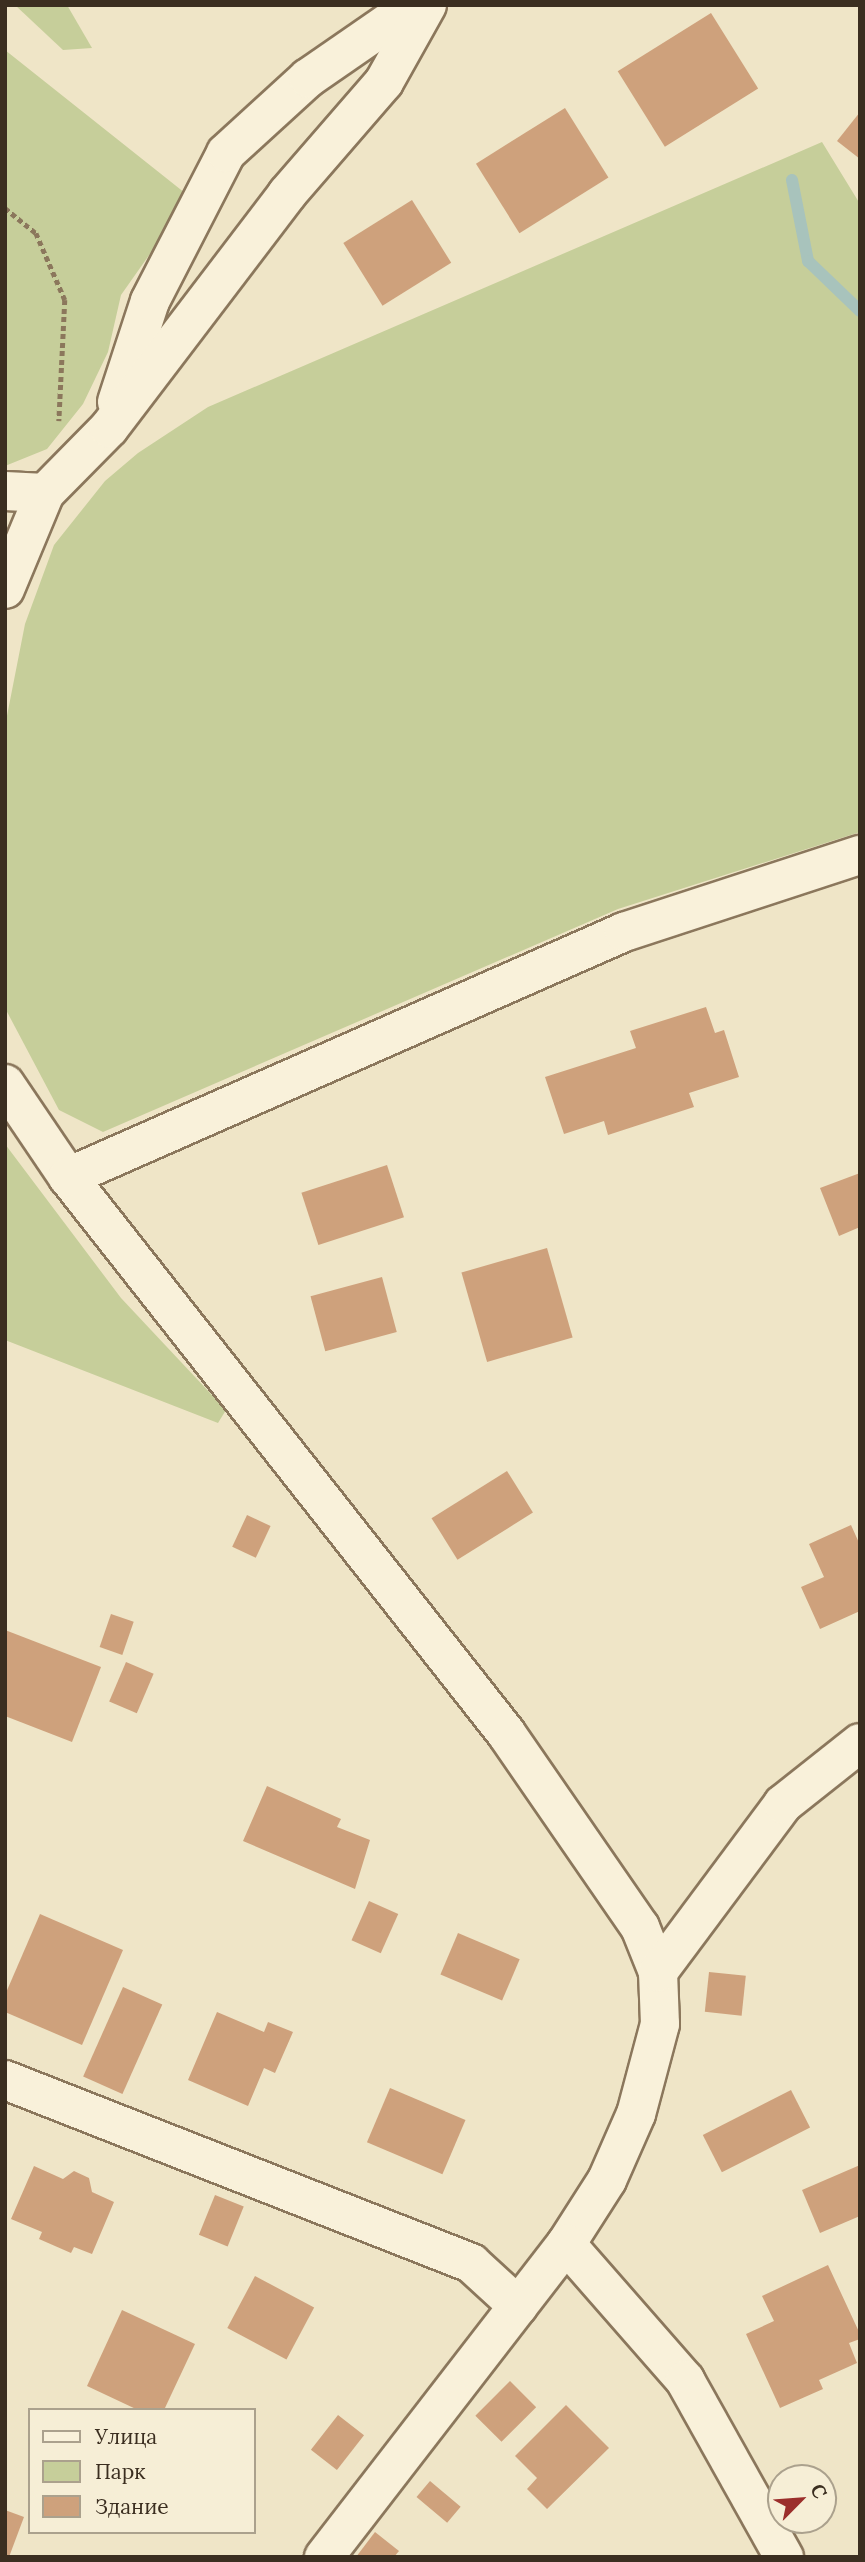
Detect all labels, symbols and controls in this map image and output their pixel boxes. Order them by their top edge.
legend [28,2408,256,2534]
text: Улица [95,2423,157,2450]
text: Парк [95,2458,145,2485]
north arrow [767,2464,837,2534]
text: С [806,2480,833,2502]
text: Здание [95,2493,169,2520]

